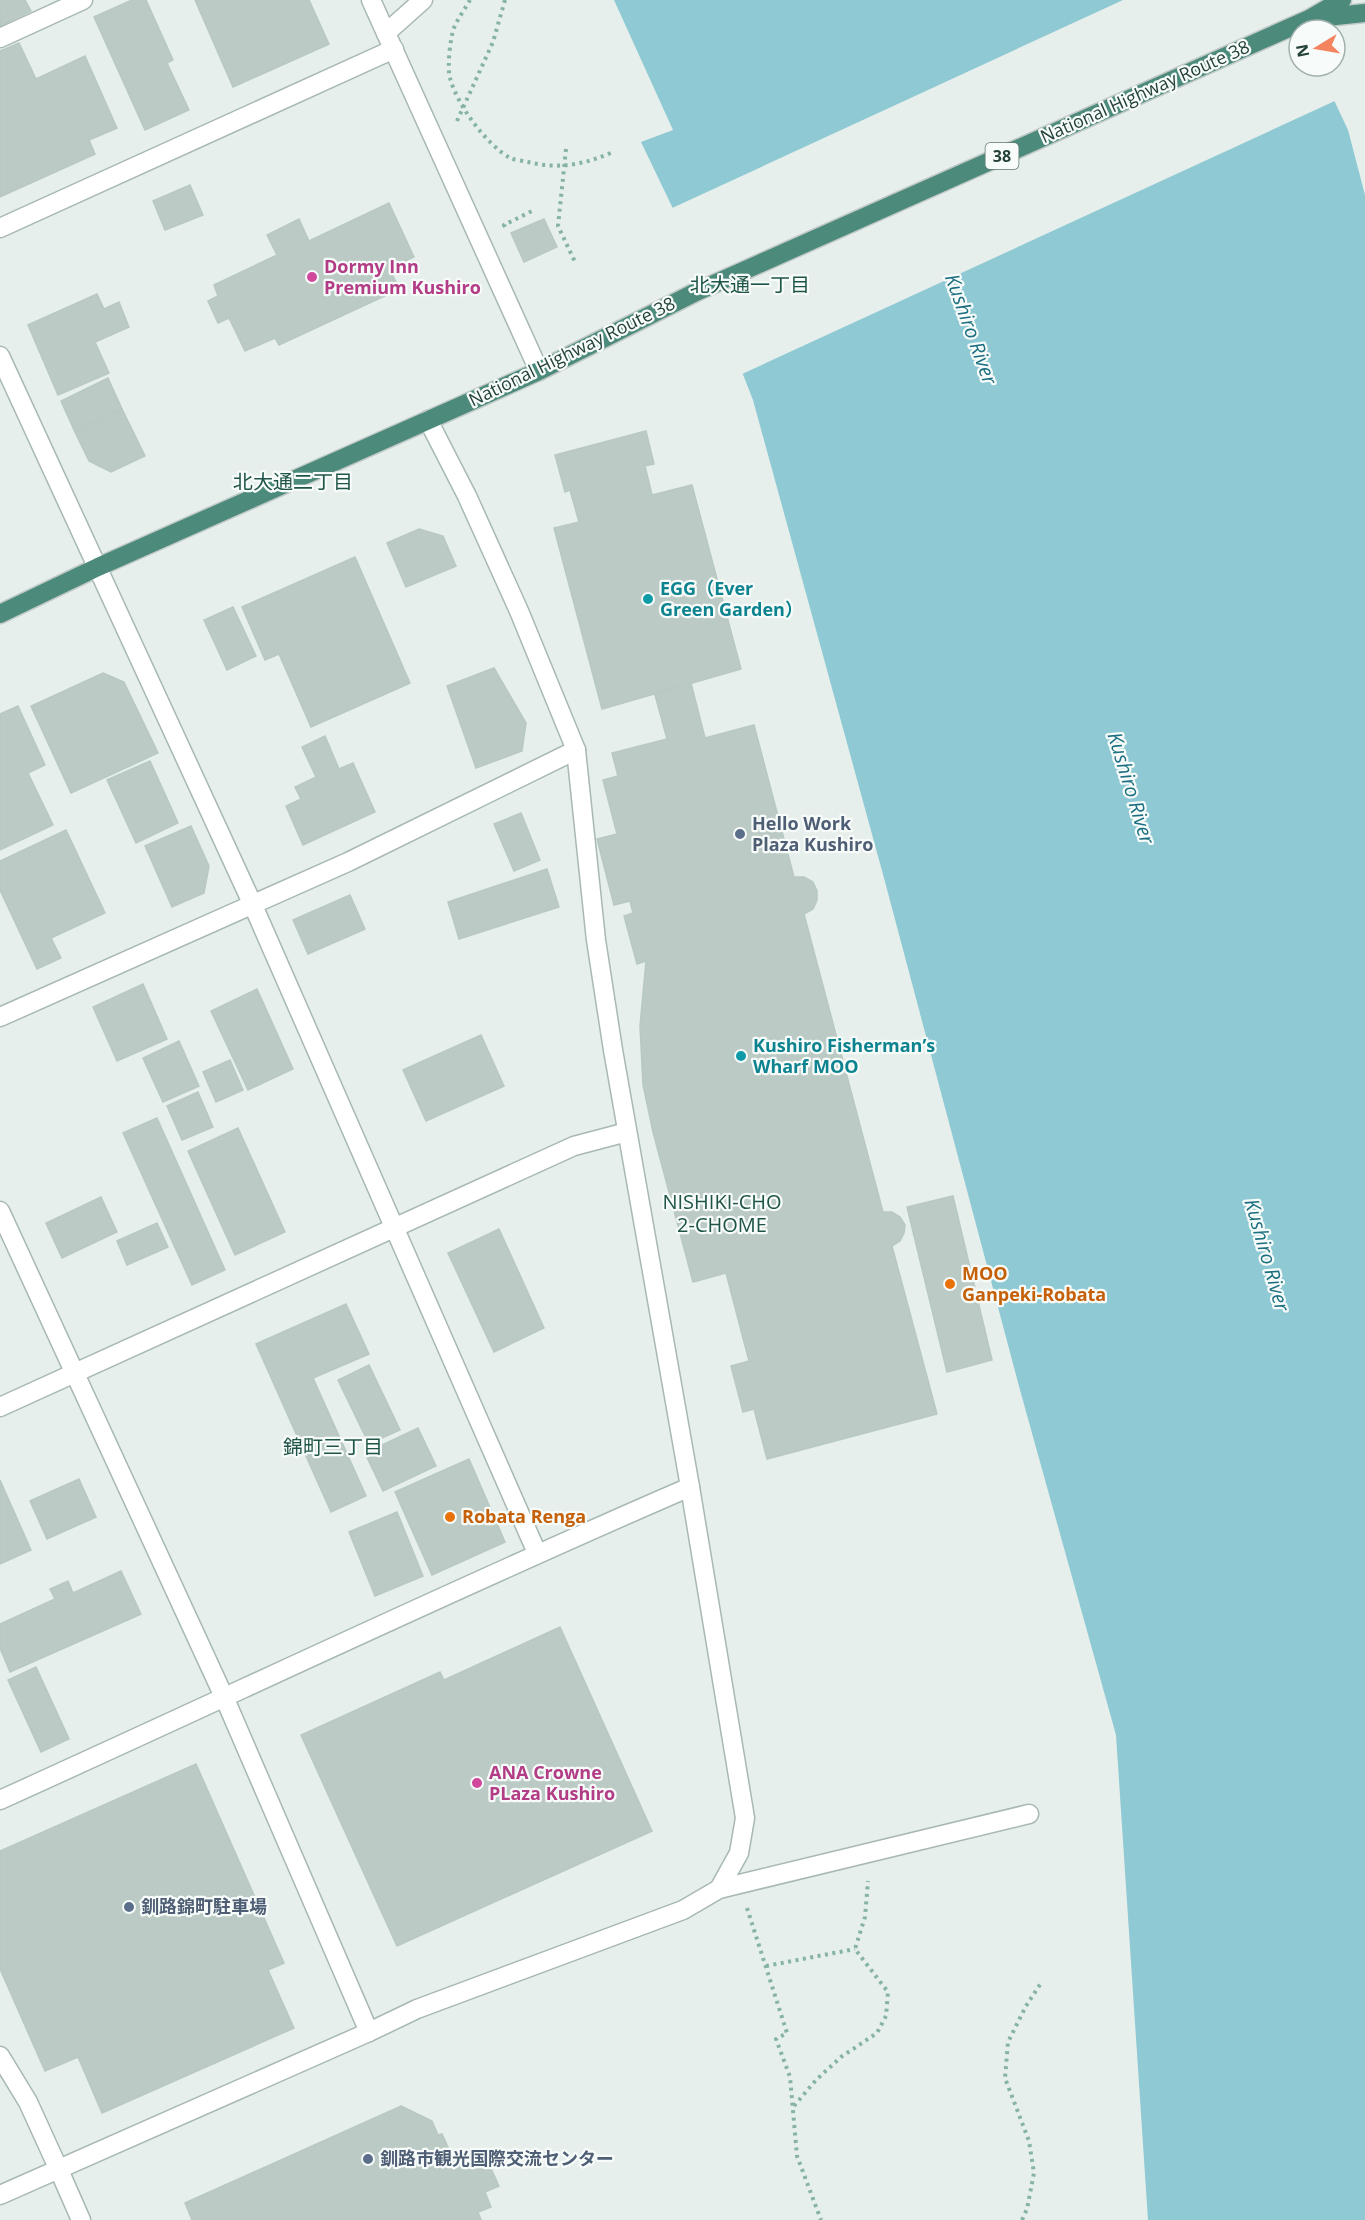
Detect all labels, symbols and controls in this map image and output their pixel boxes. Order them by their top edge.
north arrow [1287,18,1347,78]
street label: National Highway Route 38 [1036,34,1253,148]
text: N [1290,42,1314,59]
road number: 38 [986,143,1018,169]
place label: Dormy Inn Premium Kushiro [324,254,481,299]
marker: Dormy Inn Premium Kushiro [305,270,319,284]
water label: Kushiro River [939,270,1004,389]
district label: 北大通一丁目 [690,271,810,298]
street label: National Highway Route 38 [464,291,679,412]
district label: 北大通二丁目 [233,468,353,495]
place label: EGG（Ever Green Garden） [660,576,803,621]
marker: EGG（Ever Green Garden） [641,592,655,606]
water label: Kushiro River [1102,729,1162,848]
place label: Hello Work Plaza Kushiro [752,811,873,856]
marker: Hello Work Plaza Kushiro [733,827,747,841]
place label: Kushiro Fisherman’s Wharf MOO [753,1033,935,1078]
marker: Kushiro Fisherman’s Wharf MOO [734,1049,748,1063]
district label: NISHIKI-CHO 2-CHOME [662,1188,782,1238]
water label: Kushiro River [1239,1195,1297,1315]
place label: MOO Ganpeki-Robata [962,1261,1106,1306]
marker: MOO Ganpeki-Robata [943,1277,957,1291]
district label: 錦町三丁目 [283,1433,383,1460]
place label: Robata Renga [462,1504,586,1528]
marker: Robata Renga [443,1510,457,1524]
place label: ANA Crowne PLaza Kushiro [489,1760,615,1805]
marker: ANA Crowne PLaza Kushiro [470,1776,484,1790]
place label: 釧路錦町駐車場 [141,1894,267,1918]
marker: 釧路錦町駐車場 [122,1900,136,1914]
place label: 釧路市観光国際交流センター [380,2146,614,2170]
marker: 釧路市観光国際交流センター [361,2152,375,2166]

